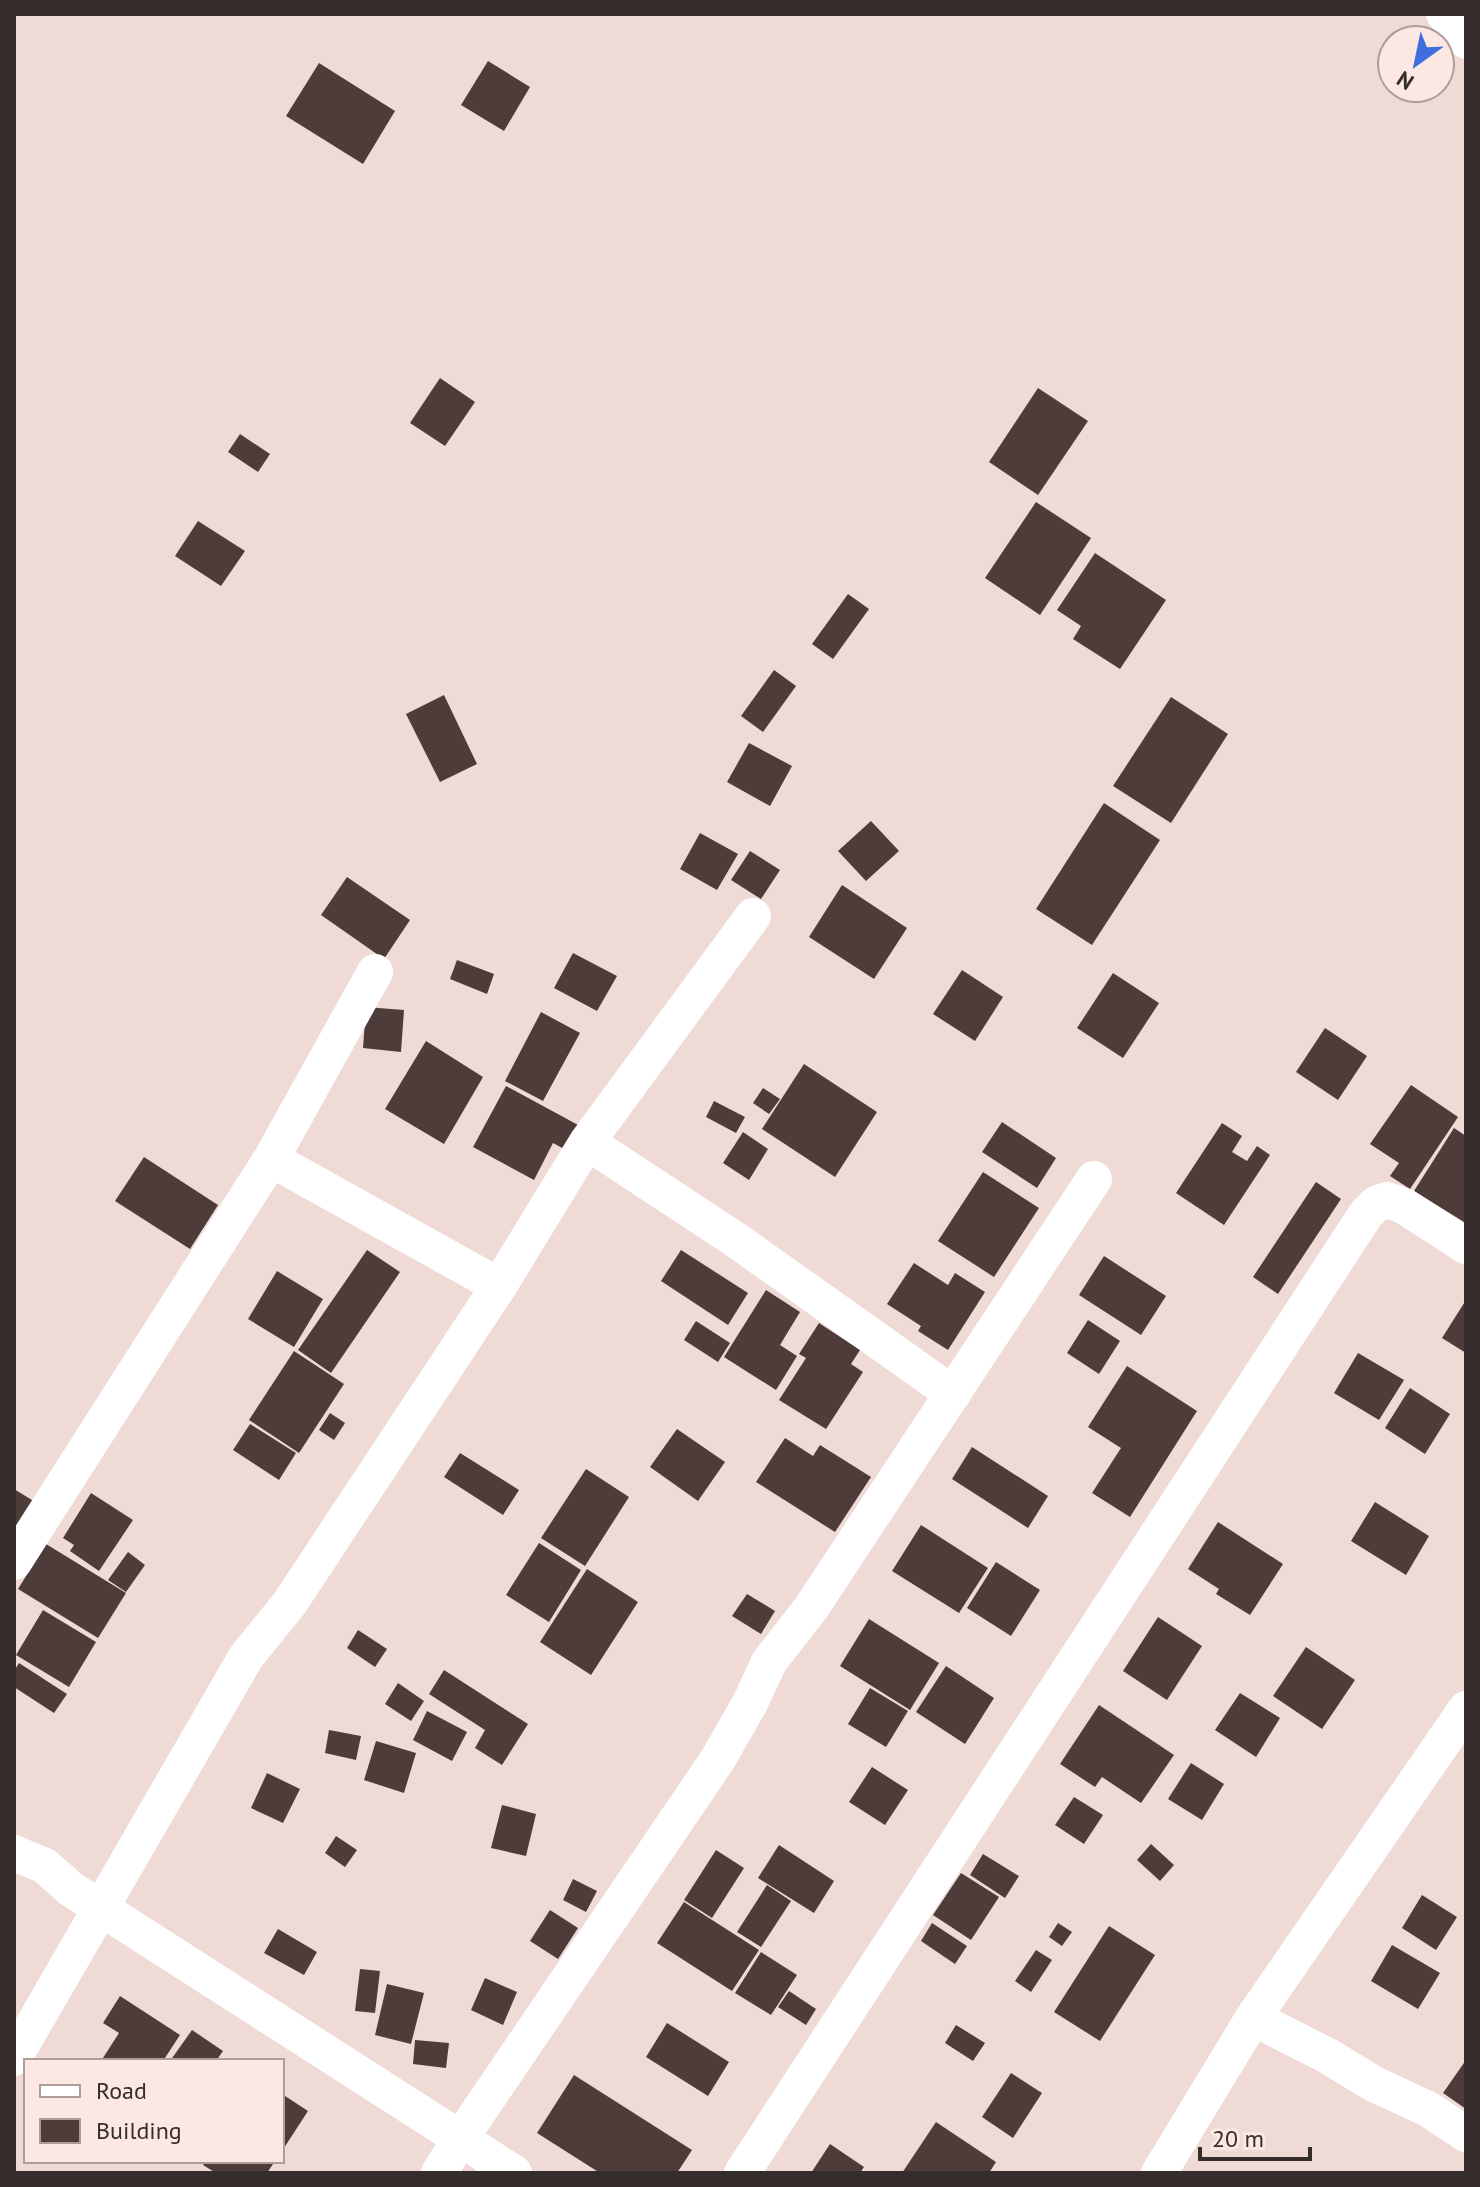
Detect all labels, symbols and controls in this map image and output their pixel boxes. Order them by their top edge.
north arrow [1376,24,1456,104]
text: N [1391,65,1419,96]
legend [24,2059,284,2163]
text: Road [96,2075,147,2106]
scale bar [1200,2111,1310,2161]
text: Building [96,2115,182,2146]
text: 20 m [1212,2123,1264,2154]

